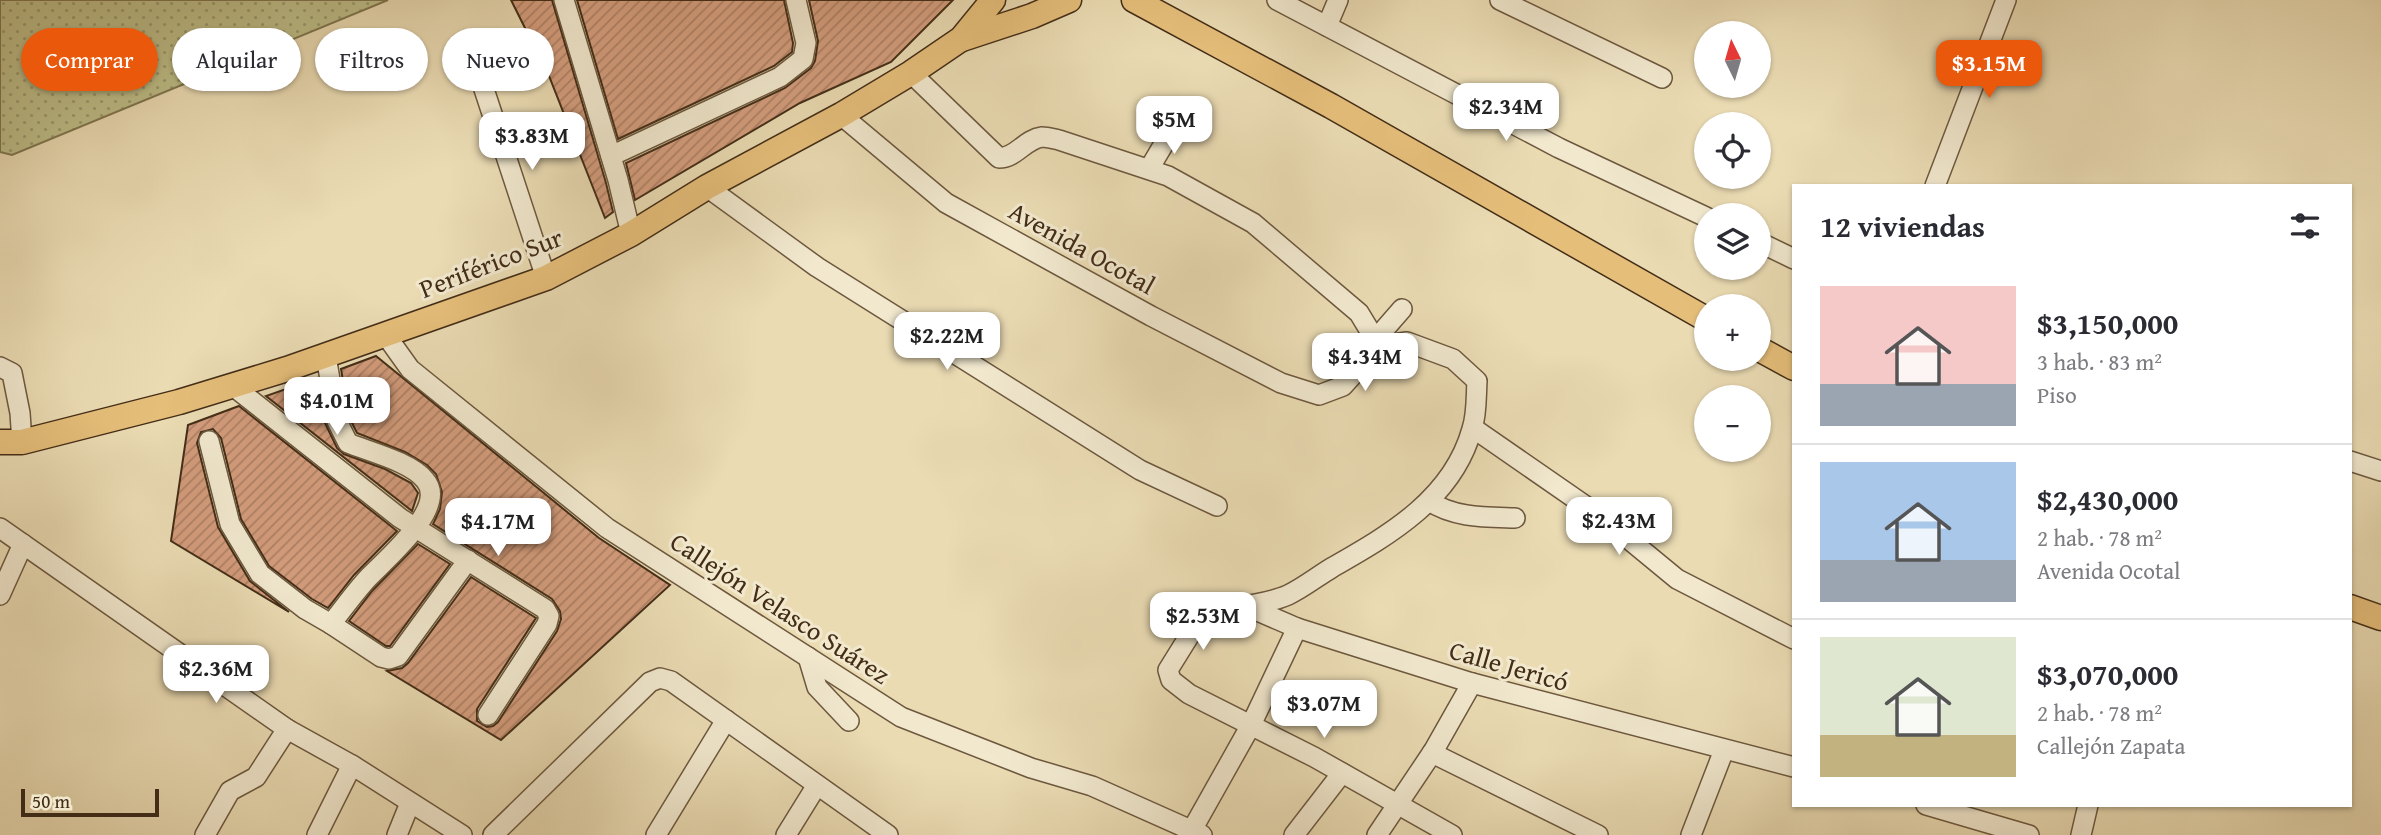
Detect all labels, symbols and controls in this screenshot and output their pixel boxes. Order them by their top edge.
north arrow [1694,21,1771,98]
map controls [1694,21,1771,462]
chip: Comprar [21,28,158,91]
chip: Alquilar [172,28,301,91]
chip: Filtros [315,28,428,91]
chip: Nuevo [442,28,554,91]
pin: $3.15M [1932,41,2046,100]
text: $3.15M [1952,46,2026,79]
pin: $2.34M [1449,83,1563,143]
text: $2.34M [1469,89,1543,122]
pin: $5M [1140,96,1208,156]
text: $5M [1152,102,1196,135]
button: locate [1694,112,1771,189]
pin: $3.83M [475,113,589,172]
text: $3.83M [495,118,569,151]
street label: Avenida Ocotal [1002,191,1163,304]
button: layers [1694,203,1771,280]
text: 12 viviendas [1820,204,1985,248]
icon: filters [2286,207,2324,245]
street label: Periférico Sur [413,217,568,308]
button: + [1694,294,1771,371]
text: $3,150,000 [2037,301,2178,345]
pin: $2.22M [890,312,1004,372]
icon: home [1876,314,1960,398]
text: $2.22M [910,318,984,351]
pin: $4.34M [1308,334,1422,393]
text: $4.34M [1328,339,1402,372]
text: 3 hab. · 83 m² [2037,345,2162,378]
pin: $4.01M [280,378,394,437]
text: Piso [2037,378,2077,411]
text: $4.01M [300,383,374,416]
button: − [1694,385,1771,462]
text: $2,430,000 [2037,477,2178,521]
icon: home [1876,490,1960,574]
pin: $4.17M [441,498,555,558]
pin: $2.43M [1562,498,1676,557]
text: $2.43M [1582,503,1656,536]
text: $4.17M [461,504,535,537]
text: 2 hab. · 78 m² [2037,521,2162,554]
street label: Callejón Velasco Suárez [663,522,898,693]
text: Avenida Ocotal [2037,554,2180,587]
pin: $2.53M [1146,592,1260,652]
text: $2.53M [1166,598,1240,631]
street label: Calle Jericó [1445,630,1573,701]
pin: $2.36M [159,646,273,705]
text: $2.36M [179,651,253,684]
text: $3,070,000 [2037,652,2178,696]
icon: home [1876,665,1960,749]
pin: $3.07M [1267,680,1381,740]
text: $3.07M [1287,686,1361,719]
text: 2 hab. · 78 m² [2037,696,2162,729]
text: Callejón Zapata [2037,729,2185,762]
scale bar [21,786,159,818]
text: 50 m [32,787,70,815]

